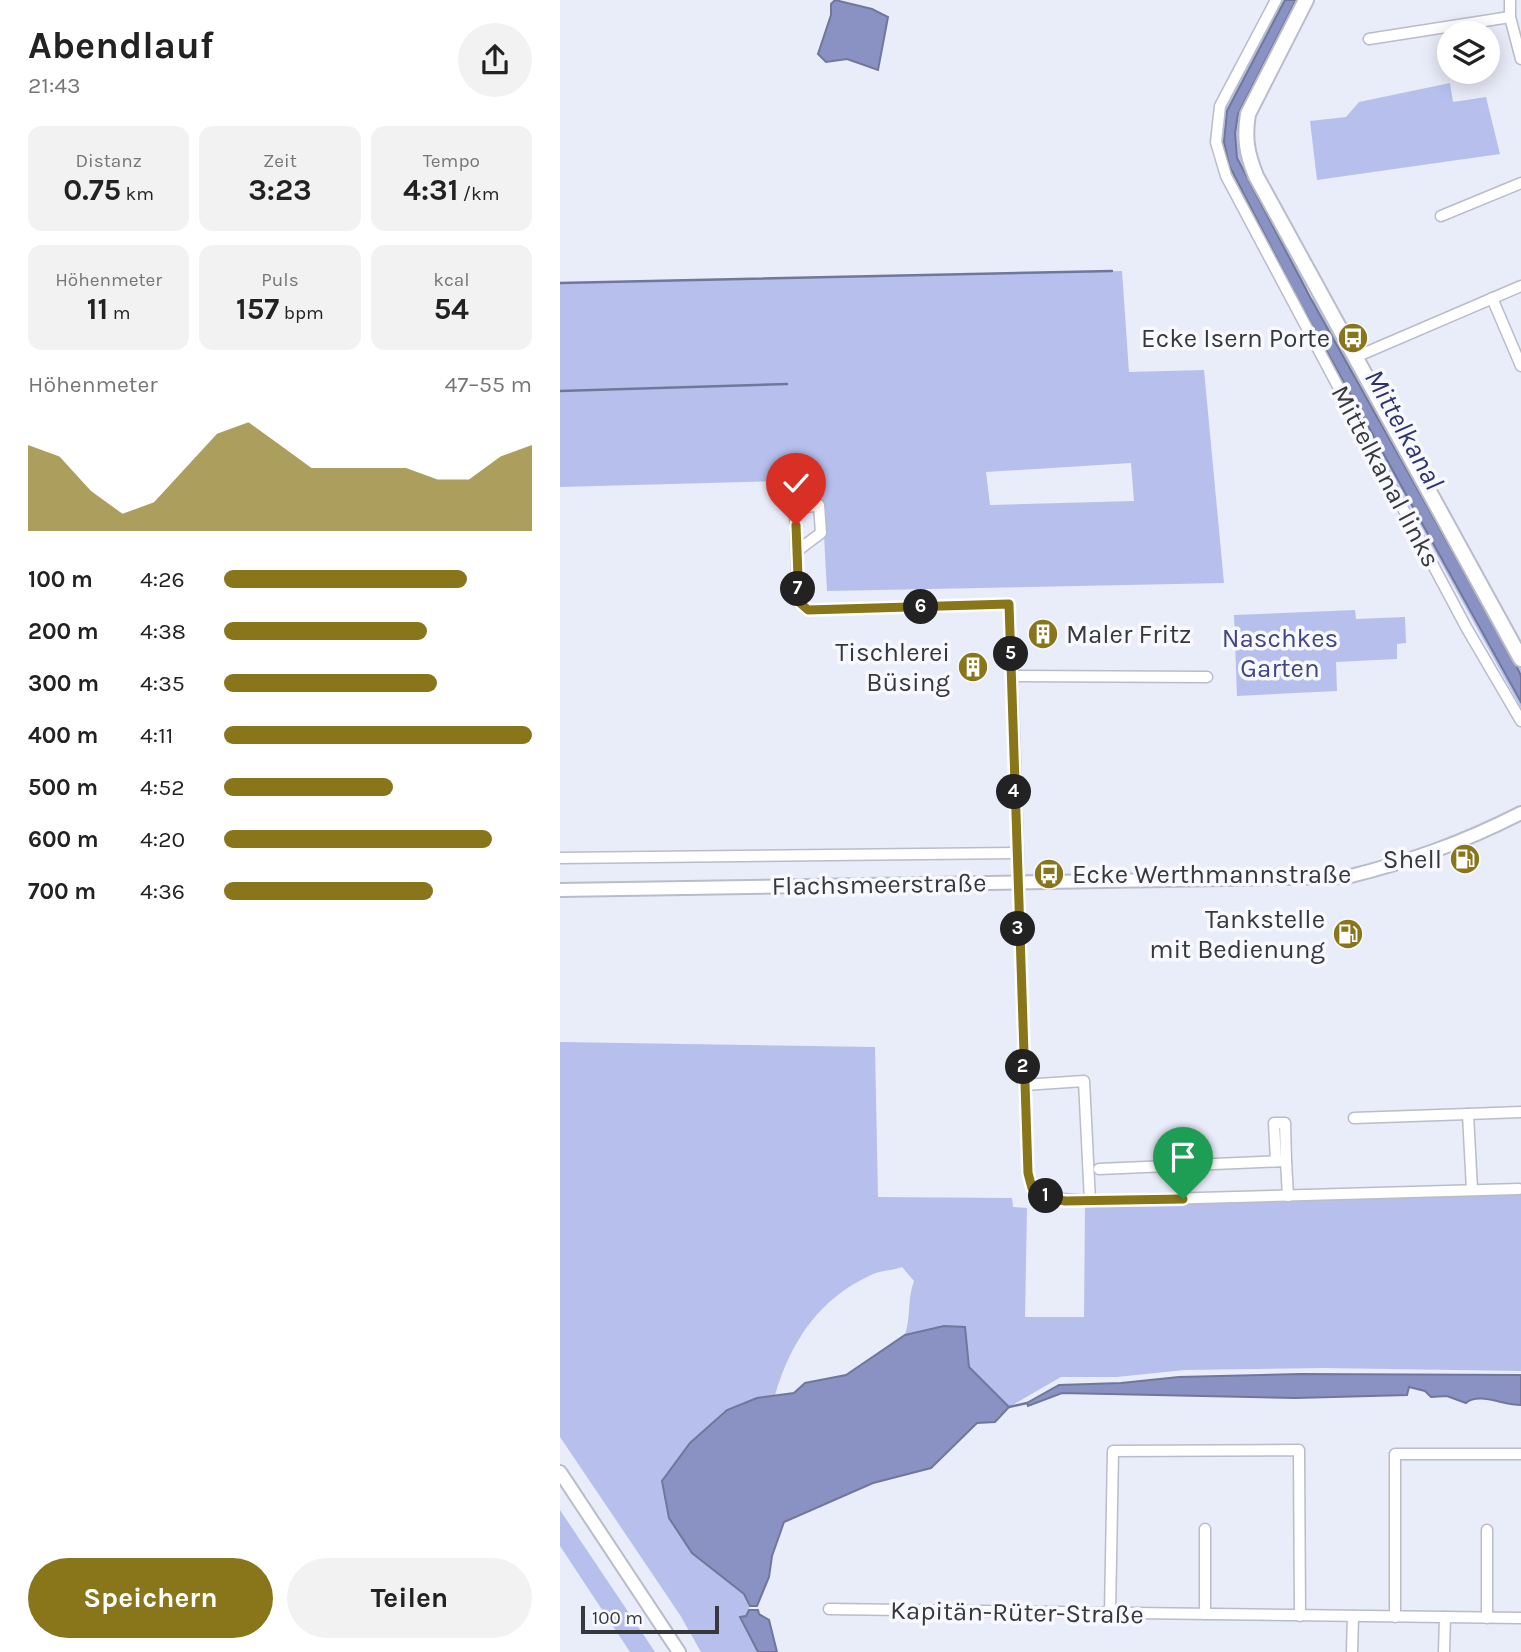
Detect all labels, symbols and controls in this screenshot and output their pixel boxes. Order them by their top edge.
map controls [1437,21,1500,84]
button: layers [1437,21,1500,84]
text: Abendlauf [28,23,214,68]
button: share [458,23,532,97]
text: 21:43 [28,72,81,99]
text: Distanz [76,150,142,172]
text: Zeit [263,150,297,172]
text: Tempo [423,150,480,172]
text: 0.75 [63,172,121,208]
text: 3:23 [248,172,312,208]
text: 4:31 [403,172,458,208]
text: km [121,183,154,205]
text: /km [458,183,500,205]
text: Höhenmeter [55,269,162,291]
text: Puls [261,269,299,291]
text: kcal [433,269,469,291]
text: 11 [87,291,108,327]
text: 157 [236,291,279,327]
text: 54 [434,291,469,327]
text: m [108,302,131,324]
text: bpm [279,302,324,324]
bus stop icon: Ecke Isern Porte [1336,321,1370,355]
place label: Ecke Isern Porte [1141,323,1330,354]
water label: Mittelkanal [1358,363,1451,495]
text: Höhenmeter [28,371,158,398]
text: 47–55 m [445,371,532,398]
street label: Mittelkanal links [1325,380,1447,572]
pin [766,453,826,525]
icon: check [777,464,815,502]
text: 100 m [28,566,93,593]
text: 4:26 [140,566,185,593]
pin: 7 [780,572,816,606]
text: 7 [793,577,802,599]
pin: 6 [904,590,938,624]
text: 6 [915,595,926,617]
building icon: Maler Fritz [1026,617,1060,651]
text: 200 m [28,618,99,645]
text: 4:38 [140,618,186,645]
place label: Maler Fritz [1066,619,1191,650]
park label: Naschkes Garten [1222,623,1338,684]
pin: 5 [994,636,1028,672]
place label: Tischlerei Büsing [835,637,950,698]
text: 5 [1005,642,1016,664]
building icon: Tischlerei Büsing [956,650,990,684]
text: 300 m [28,670,99,697]
text: 4:35 [140,670,185,697]
text: 400 m [28,722,98,749]
text: 4:11 [140,722,173,749]
text: 500 m [28,774,98,801]
text: 4:52 [140,774,184,801]
pin: 4 [996,774,1032,810]
text: 4 [1008,780,1019,802]
text: 600 m [28,826,99,853]
text: 4:20 [140,826,185,853]
fuel station icon: Shell [1448,842,1482,876]
place label: Shell [1383,844,1442,875]
bus stop icon: Ecke Werthmannstraße [1032,857,1066,891]
place label: Ecke Werthmannstraße [1072,859,1351,890]
street label: Flachsmeerstraße [771,867,987,902]
text: 700 m [28,878,96,905]
text: 4:36 [140,878,185,905]
place label: Tankstelle mit Bedienung [1149,904,1325,965]
pin: 3 [1000,912,1036,946]
text: 3 [1012,917,1023,939]
fuel station icon: Tankstelle mit Bedienung [1331,917,1365,951]
pin: 2 [1006,1050,1040,1084]
text: 2 [1017,1055,1028,1077]
pin [1153,1127,1213,1199]
icon: arrive [1164,1138,1202,1176]
pin: 1 [1028,1178,1064,1214]
text: 1 [1042,1184,1049,1206]
button: Speichern [28,1558,273,1638]
button: Teilen [287,1558,532,1638]
street label: Kapitän-Rüter-Straße [890,1595,1144,1630]
scale bar [581,1603,719,1635]
text: 100 m [592,1607,643,1629]

